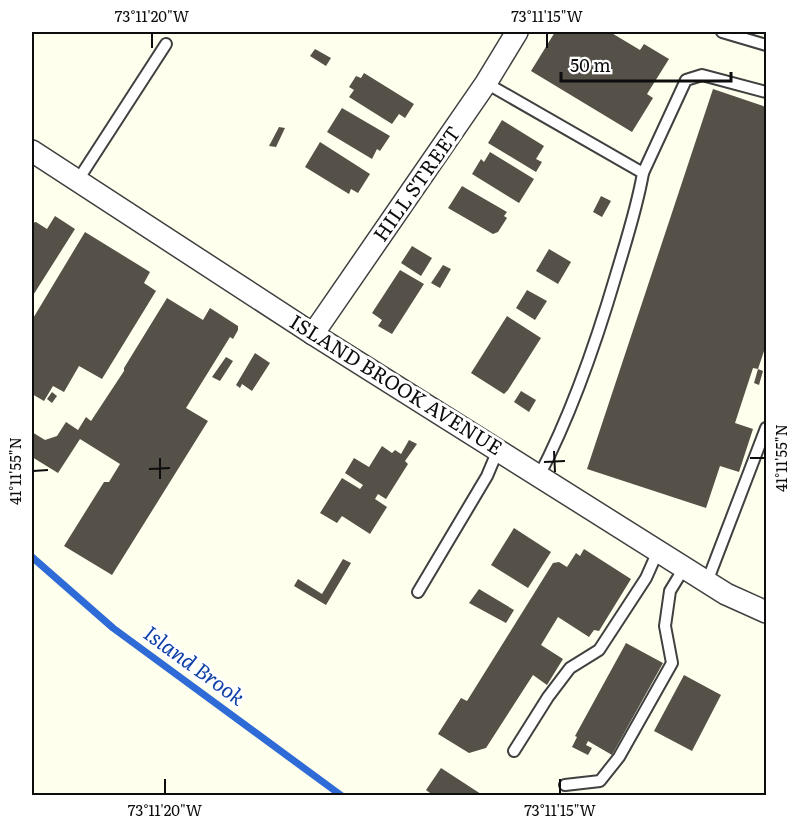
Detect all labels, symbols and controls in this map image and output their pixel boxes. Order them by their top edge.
text: 73°11'20"W [115,4,190,27]
text: 73°11'15"W [511,4,583,27]
scale bar [561,45,730,83]
text: 50 m [570,51,611,78]
street label: HILL STREET [364,119,466,247]
street label: ISLAND BROOK AVENUE [285,305,509,461]
text: 41°11'55"N [769,424,792,492]
text: 41°11'55"N [3,437,26,505]
water label: Island Brook [138,617,253,712]
text: 73°11'20"W [128,798,203,821]
text: 73°11'15"W [524,798,596,821]

